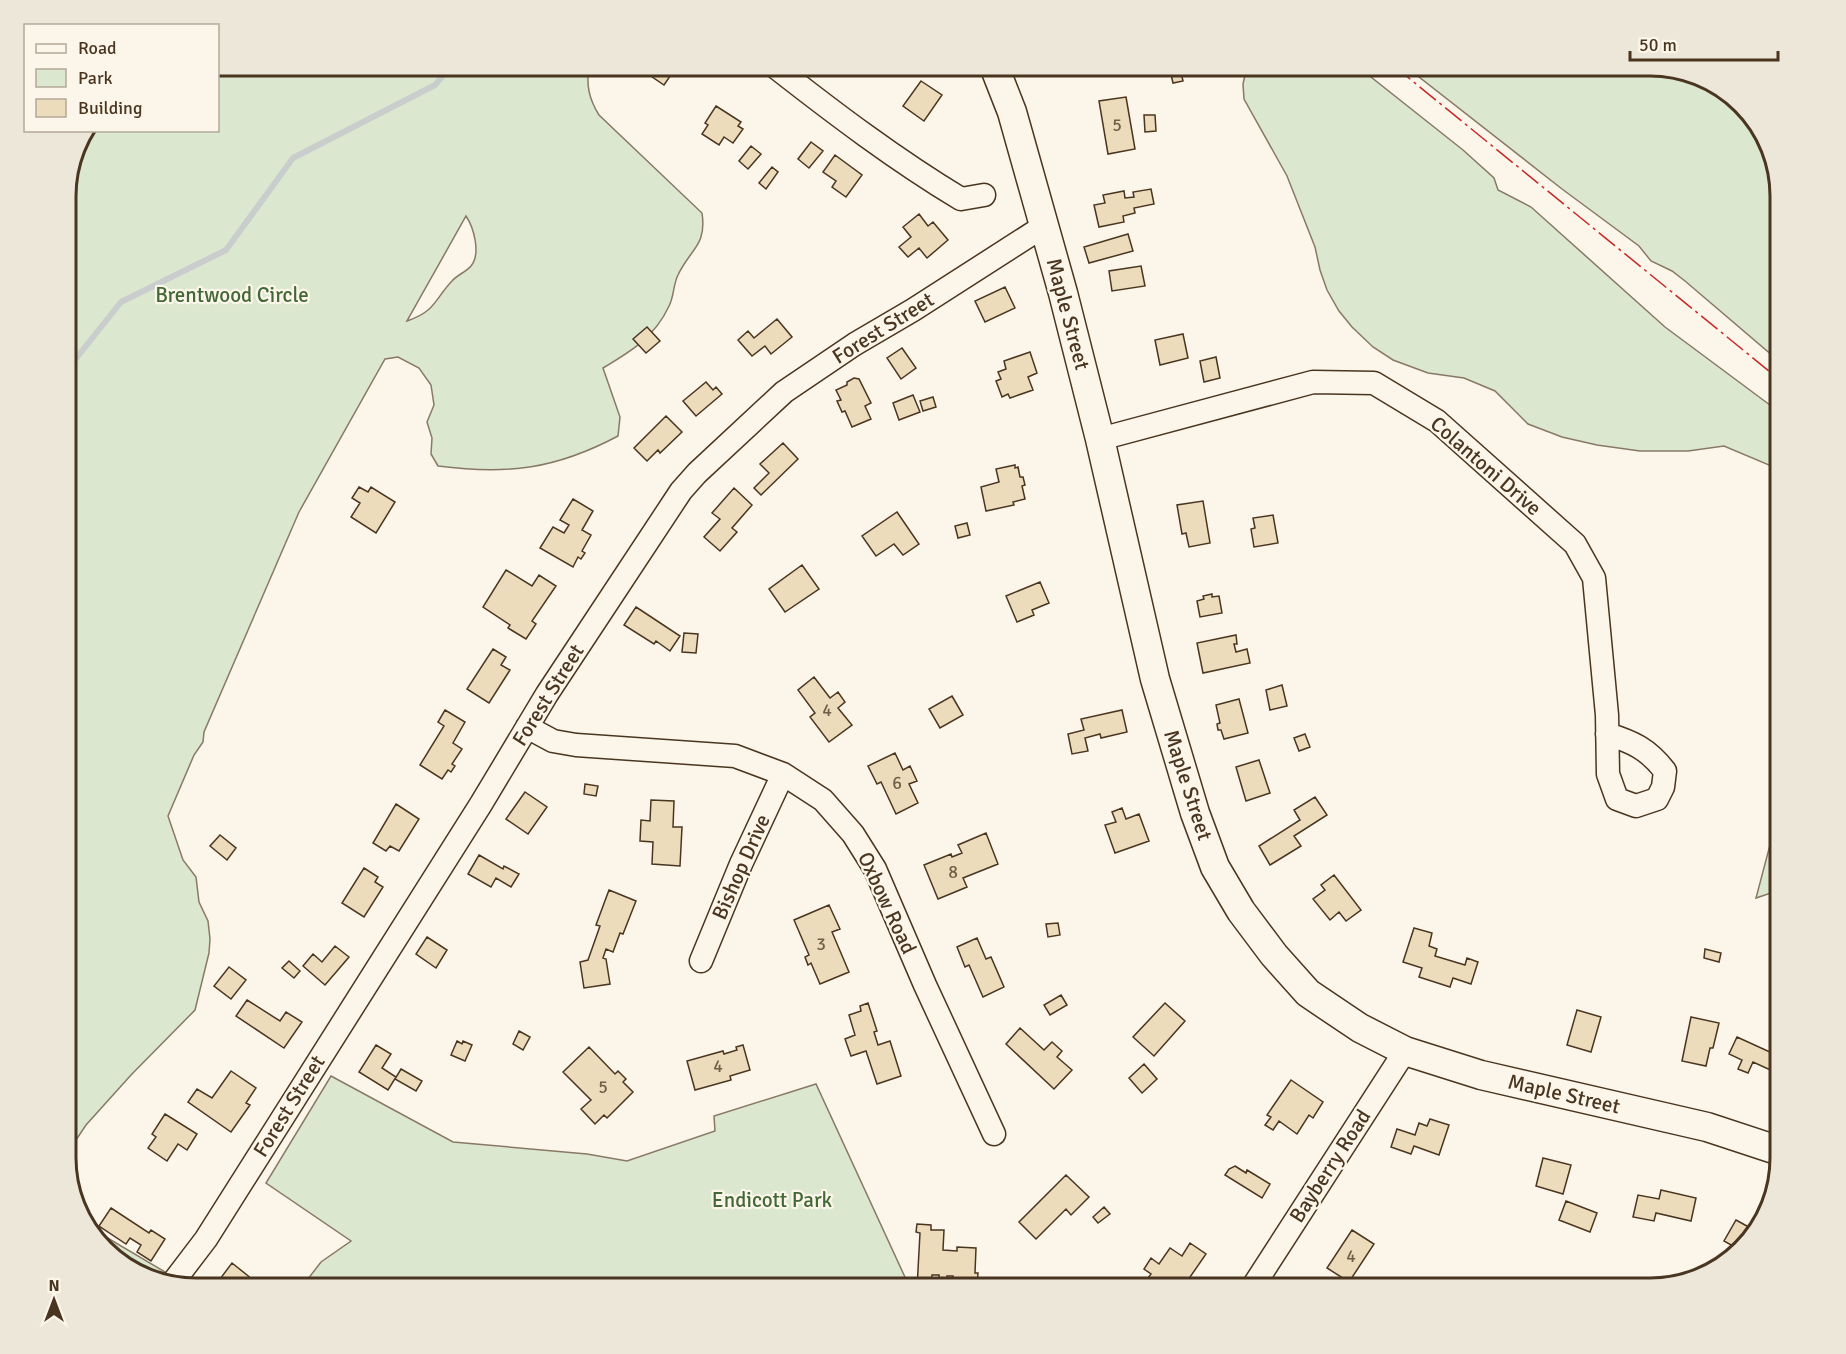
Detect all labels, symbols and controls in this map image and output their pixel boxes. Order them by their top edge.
legend [24,24,219,132]
scale bar [1630,24,1778,62]
text: 50 m [1639,34,1677,56]
text: Road [78,37,117,59]
text: Park [78,67,113,89]
text: Building [78,97,142,119]
house number: 5 [1112,114,1122,136]
street label: Maple Street [1041,255,1095,373]
park label: Brentwood Circle [155,282,309,308]
street label: Forest Street [827,287,939,369]
street label: Colantoni Drive [1425,411,1547,521]
street label: Forest Street [507,639,589,751]
house number: 4 [822,699,832,721]
street label: Maple Street [1158,727,1218,843]
house number: 6 [892,772,902,794]
street label: Bishop Drive [706,810,776,924]
street label: Oxbow Road [852,848,922,958]
house number: 8 [948,861,958,883]
house number: 3 [816,933,826,955]
street label: Forest Street [248,1050,330,1162]
house number: 4 [713,1055,723,1077]
street label: Maple Street [1505,1068,1623,1120]
house number: 5 [598,1076,608,1098]
street label: Bayberry Road [1284,1104,1376,1228]
park label: Endicott Park [712,1187,833,1213]
house number: 4 [1346,1245,1356,1267]
north arrow [24,1270,84,1330]
text: N [48,1276,60,1296]

